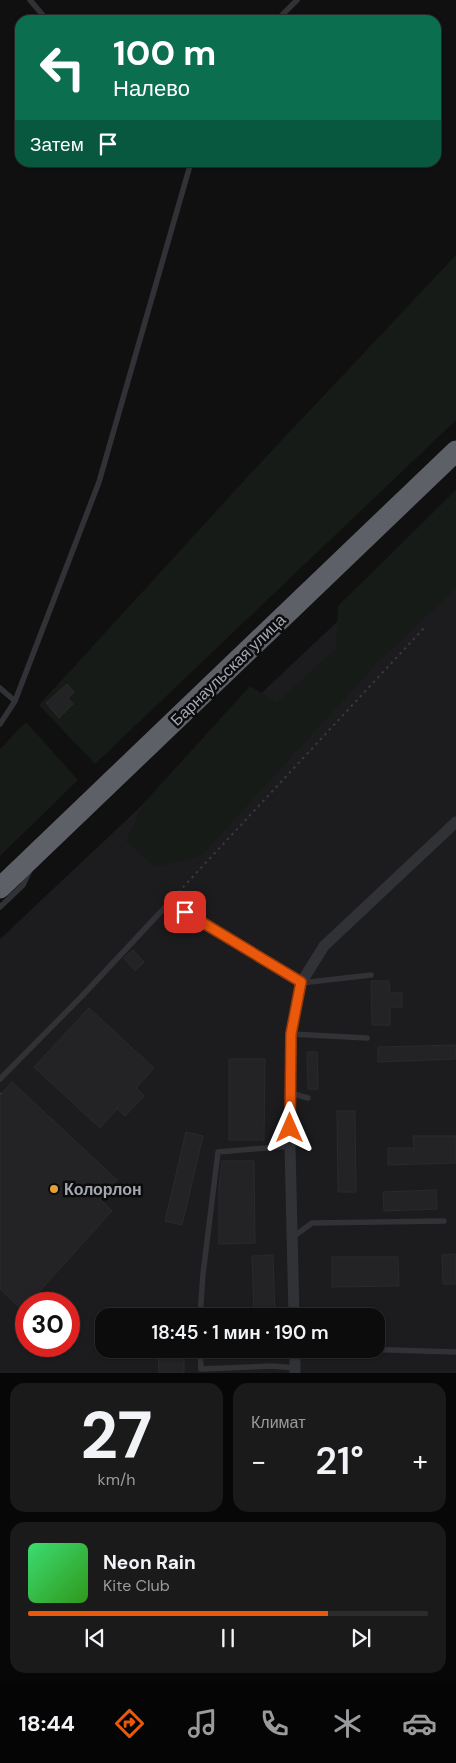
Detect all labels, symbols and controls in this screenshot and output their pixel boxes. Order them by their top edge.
text: 100 m [113,30,216,76]
icon: left [30,35,95,100]
text: Налево [113,74,190,103]
icon: arrive [94,130,122,158]
text: Затем [30,132,84,157]
street label: Барнаульская улица [166,609,290,730]
pin [164,891,206,933]
icon: arrive [171,898,199,926]
position arrow [263,1101,315,1153]
place label: Колорлон [64,1179,142,1200]
marker: Колорлон [48,1183,60,1195]
speed limit sign: 30 [15,1292,80,1357]
text: 18:45 · 1 мин · 190 m [152,1320,329,1345]
text: 27 [81,1394,152,1478]
text: Климат [251,1412,305,1433]
text: 21° [315,1436,364,1486]
text: − [251,1443,266,1480]
text: + [413,1443,428,1480]
text: km/h [98,1469,135,1490]
text: Neon Rain [103,1550,196,1575]
text: Kite Club [103,1575,170,1596]
icon: previous [81,1624,109,1652]
icon: pause [214,1624,242,1652]
icon: next [347,1624,375,1652]
icon: directions [112,1706,147,1741]
icon: music [185,1706,220,1741]
icon: phone [257,1706,292,1741]
icon: climate [330,1706,365,1741]
icon: car [402,1706,437,1741]
text: 18:44 [19,1709,75,1738]

